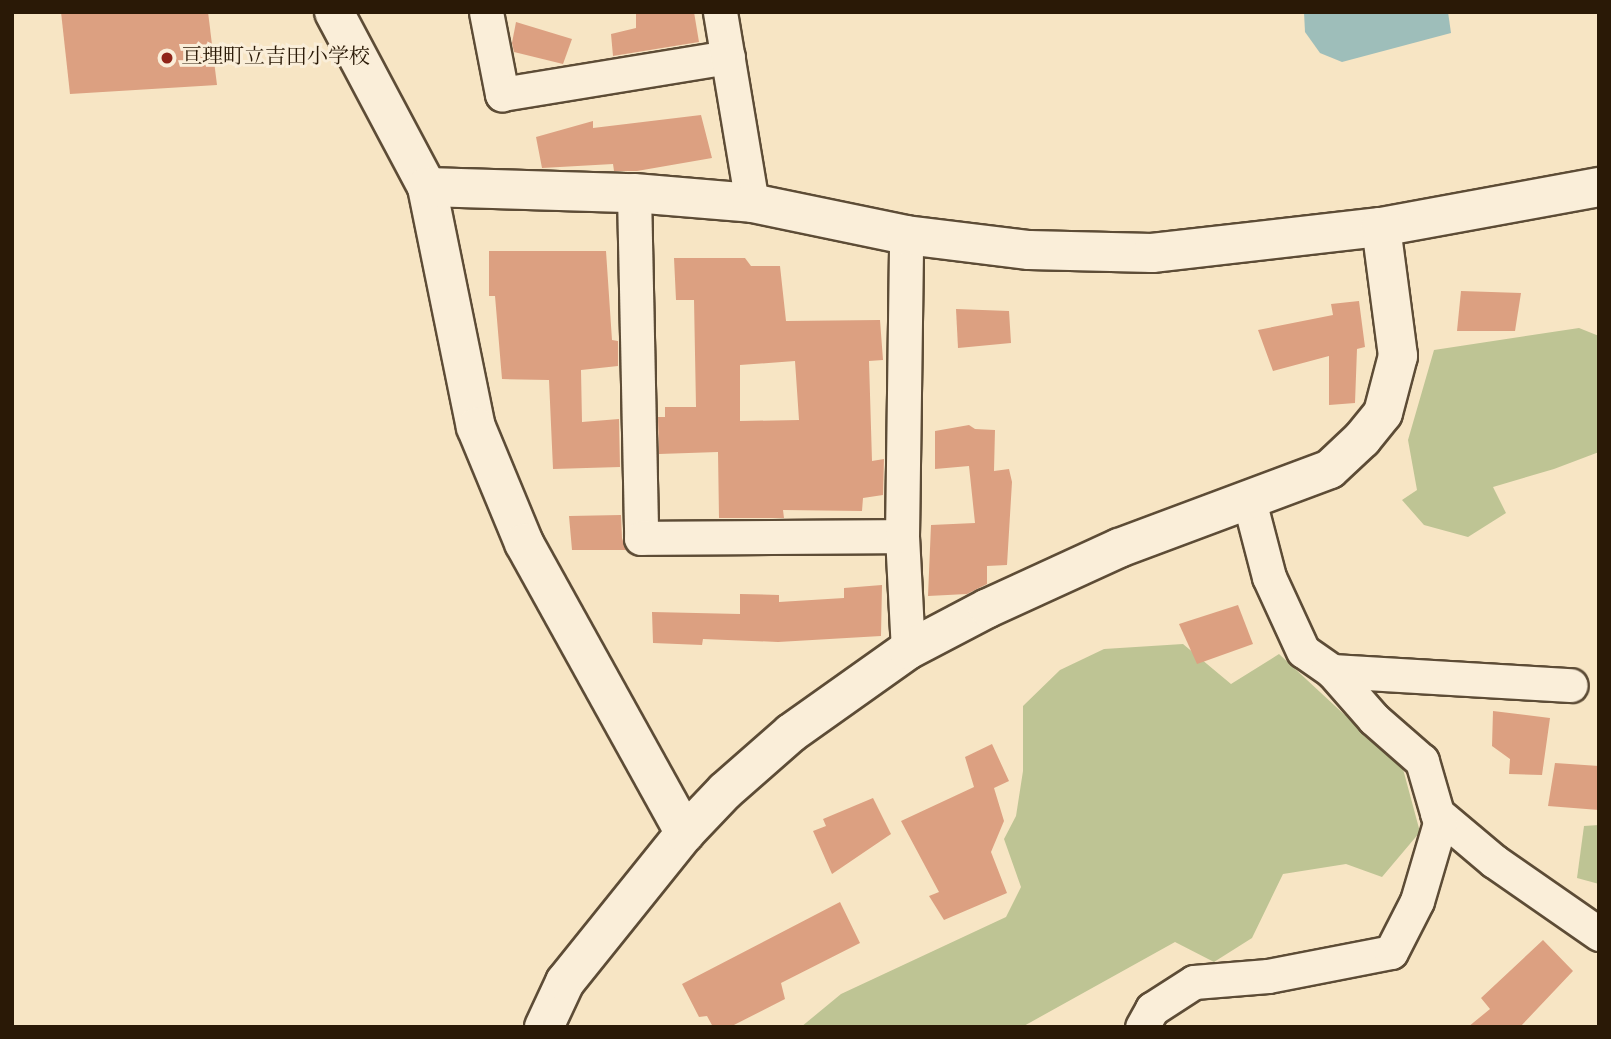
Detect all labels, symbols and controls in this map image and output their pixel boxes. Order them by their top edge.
place label: 亘理町立吉田小学校 [181,45,370,71]
marker: 亘理町立吉田小学校 [159,50,175,66]

